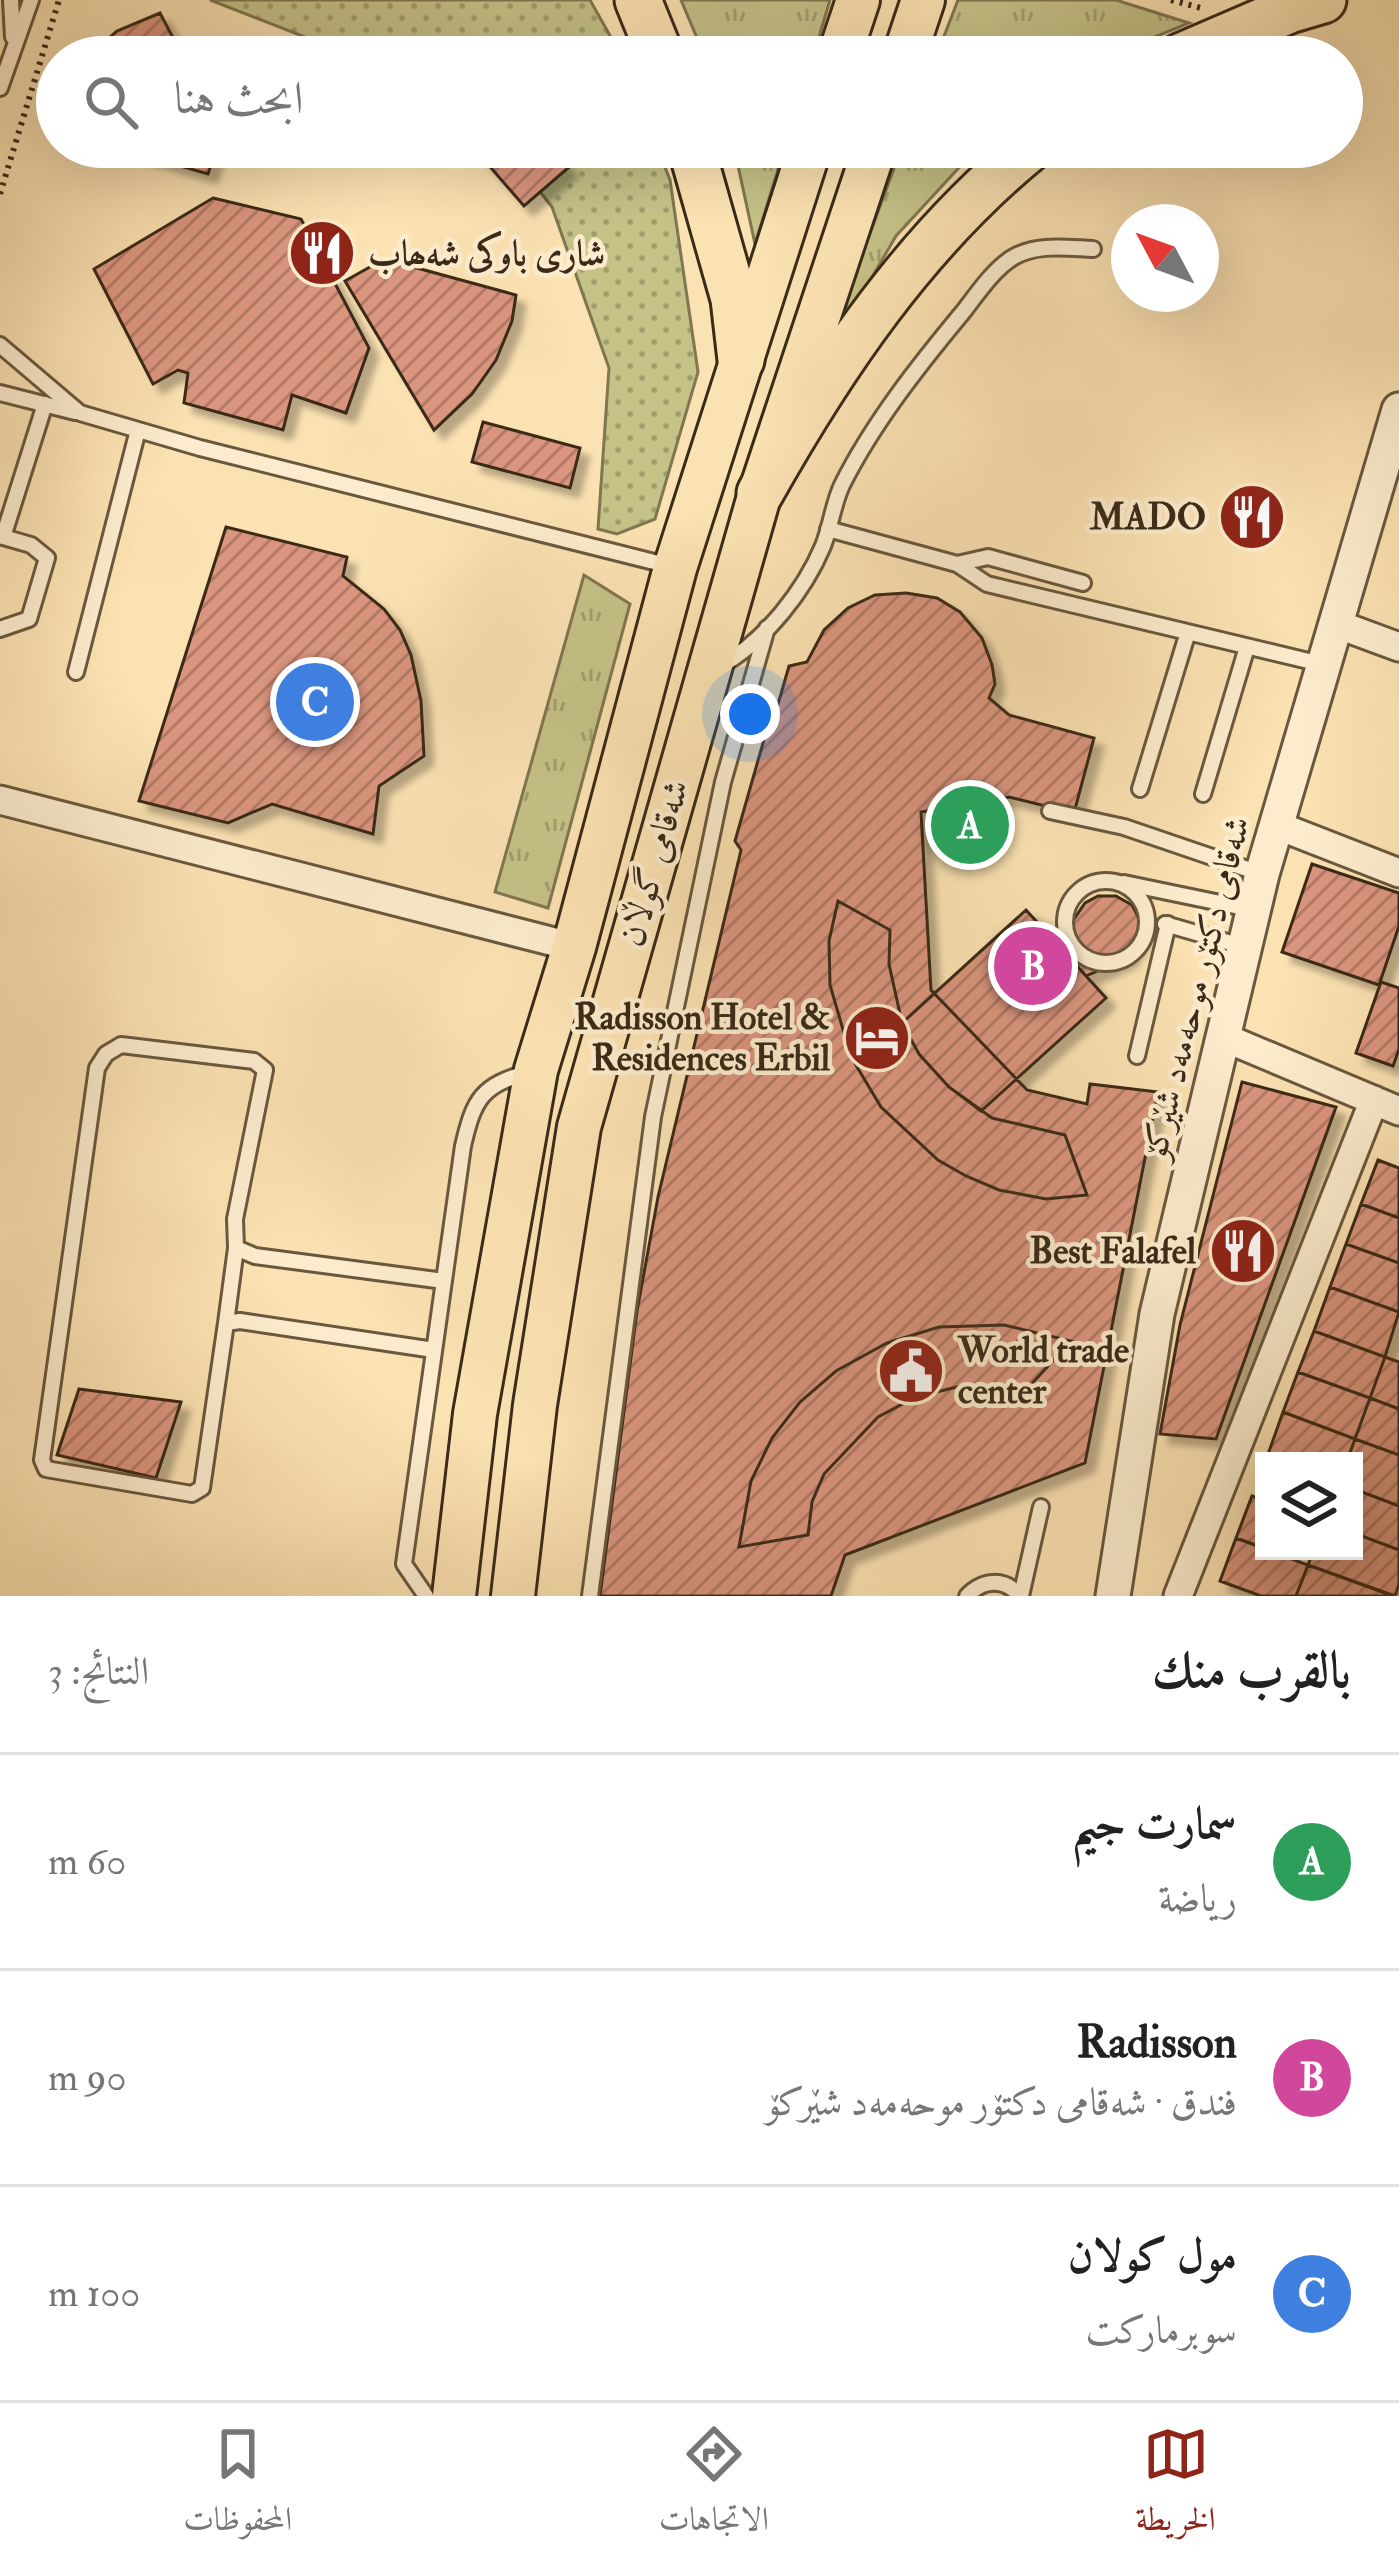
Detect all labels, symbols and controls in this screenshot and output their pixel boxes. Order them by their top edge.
search box [36,36,1363,168]
icon: search [78,69,144,135]
text: ابحث هنا [174,71,304,127]
north arrow [1111,204,1219,312]
restaurant icon: شاری باوکی شەھاب [287,218,357,288]
place label: شاری باوکی شەھاب [368,231,605,276]
restaurant icon: MADO [1217,482,1287,552]
place label: MADO [1089,495,1206,540]
pin: C [276,657,354,747]
your location [720,684,780,744]
street label: شەقامی گوڵان [609,774,699,952]
pin: A [931,780,1009,870]
street label: شەقامی دکتۆر موحەمەد شێرکۆ [1131,812,1260,1167]
pin: B [994,921,1072,1011]
place label: Radisson Hotel & Residences Erbil [574,995,831,1081]
hotel icon: Radisson Hotel & Residences Erbil [842,1003,912,1073]
restaurant icon: Best Falafel [1208,1216,1278,1286]
place label: Best Falafel [1030,1229,1197,1274]
place label: World trade center [957,1328,1129,1414]
public building icon: World trade center [876,1336,946,1406]
map controls [1255,1452,1363,1560]
button: layers [1255,1452,1363,1560]
text: بالقرب منك [1152,1639,1351,1703]
text: النتائج: 3 [48,1647,149,1696]
text: سمارت جیم [1072,1796,1237,1852]
text: 60 m [48,1837,126,1886]
text: A [1300,1837,1324,1886]
text: رياضة [1158,1874,1237,1923]
text: Radisson [1076,2015,1237,2071]
text: 90 m [48,2053,126,2102]
text: B [1299,2053,1325,2102]
text: فندق · شەقامی دکتۆر موحەمەد شێرکۆ [765,2078,1237,2127]
text: مول كولان [1068,2228,1237,2284]
text: 100 m [48,2269,140,2318]
text: C [1298,2269,1326,2318]
text: سوبرماركت [1086,2306,1237,2355]
tab: المحفوظات [183,2421,292,2551]
tab: الاتجاهات [659,2421,769,2551]
tab: الخريطة [1135,2421,1216,2551]

